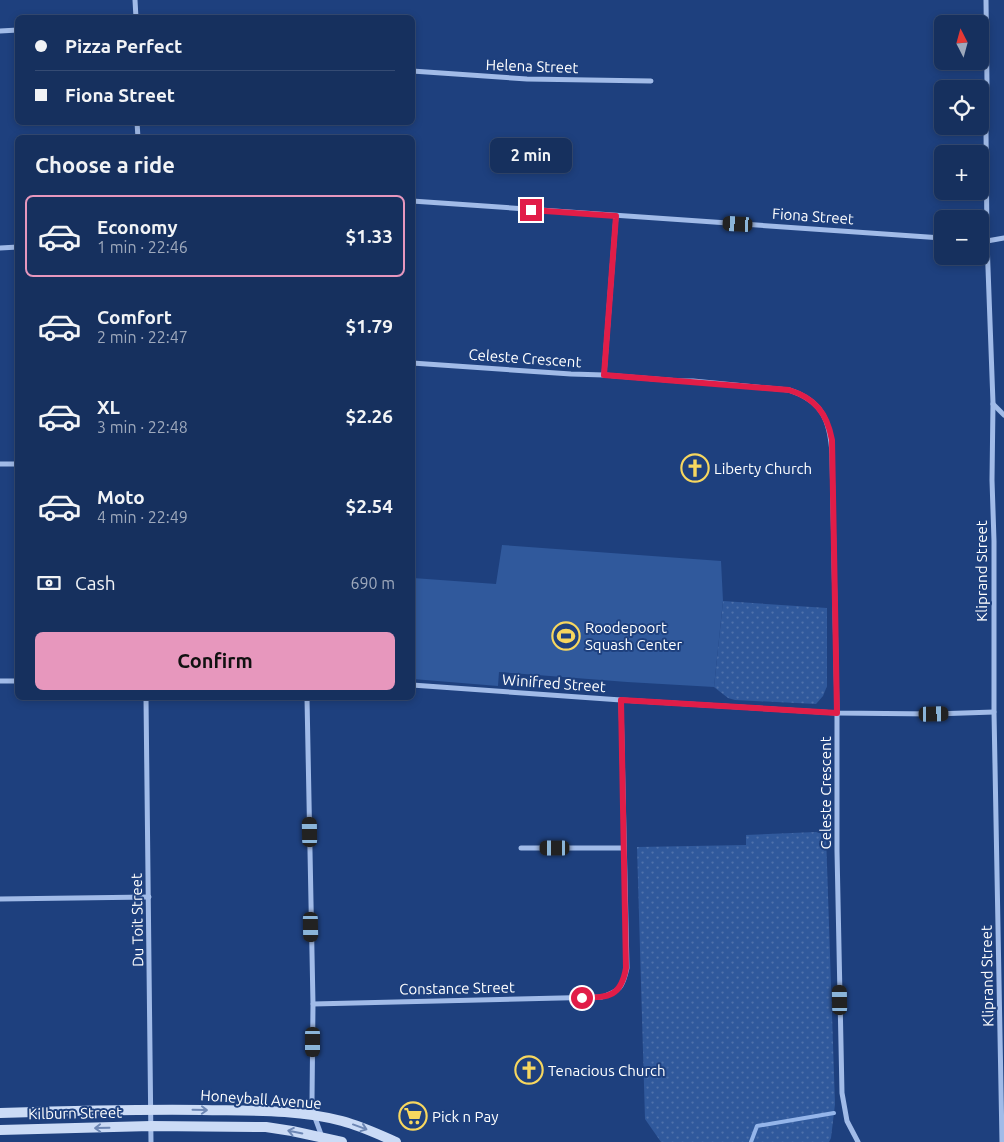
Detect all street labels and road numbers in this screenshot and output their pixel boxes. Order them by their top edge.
street label: Helena Street [485,56,579,76]
street label: Fiona Street [772,205,855,227]
street label: Celeste Crescent [468,346,582,370]
street label: Kliprand Street [973,520,990,622]
street label: Winifred Street [502,671,606,695]
street label: Celeste Crescent [817,736,834,850]
street label: Du Toit Street [128,873,146,967]
street label: Kliprand Street [978,925,996,1027]
street label: Constance Street [399,978,515,998]
street label: Honeyball Avenue [200,1086,322,1112]
street label: Kilburn Street [28,1104,122,1122]

